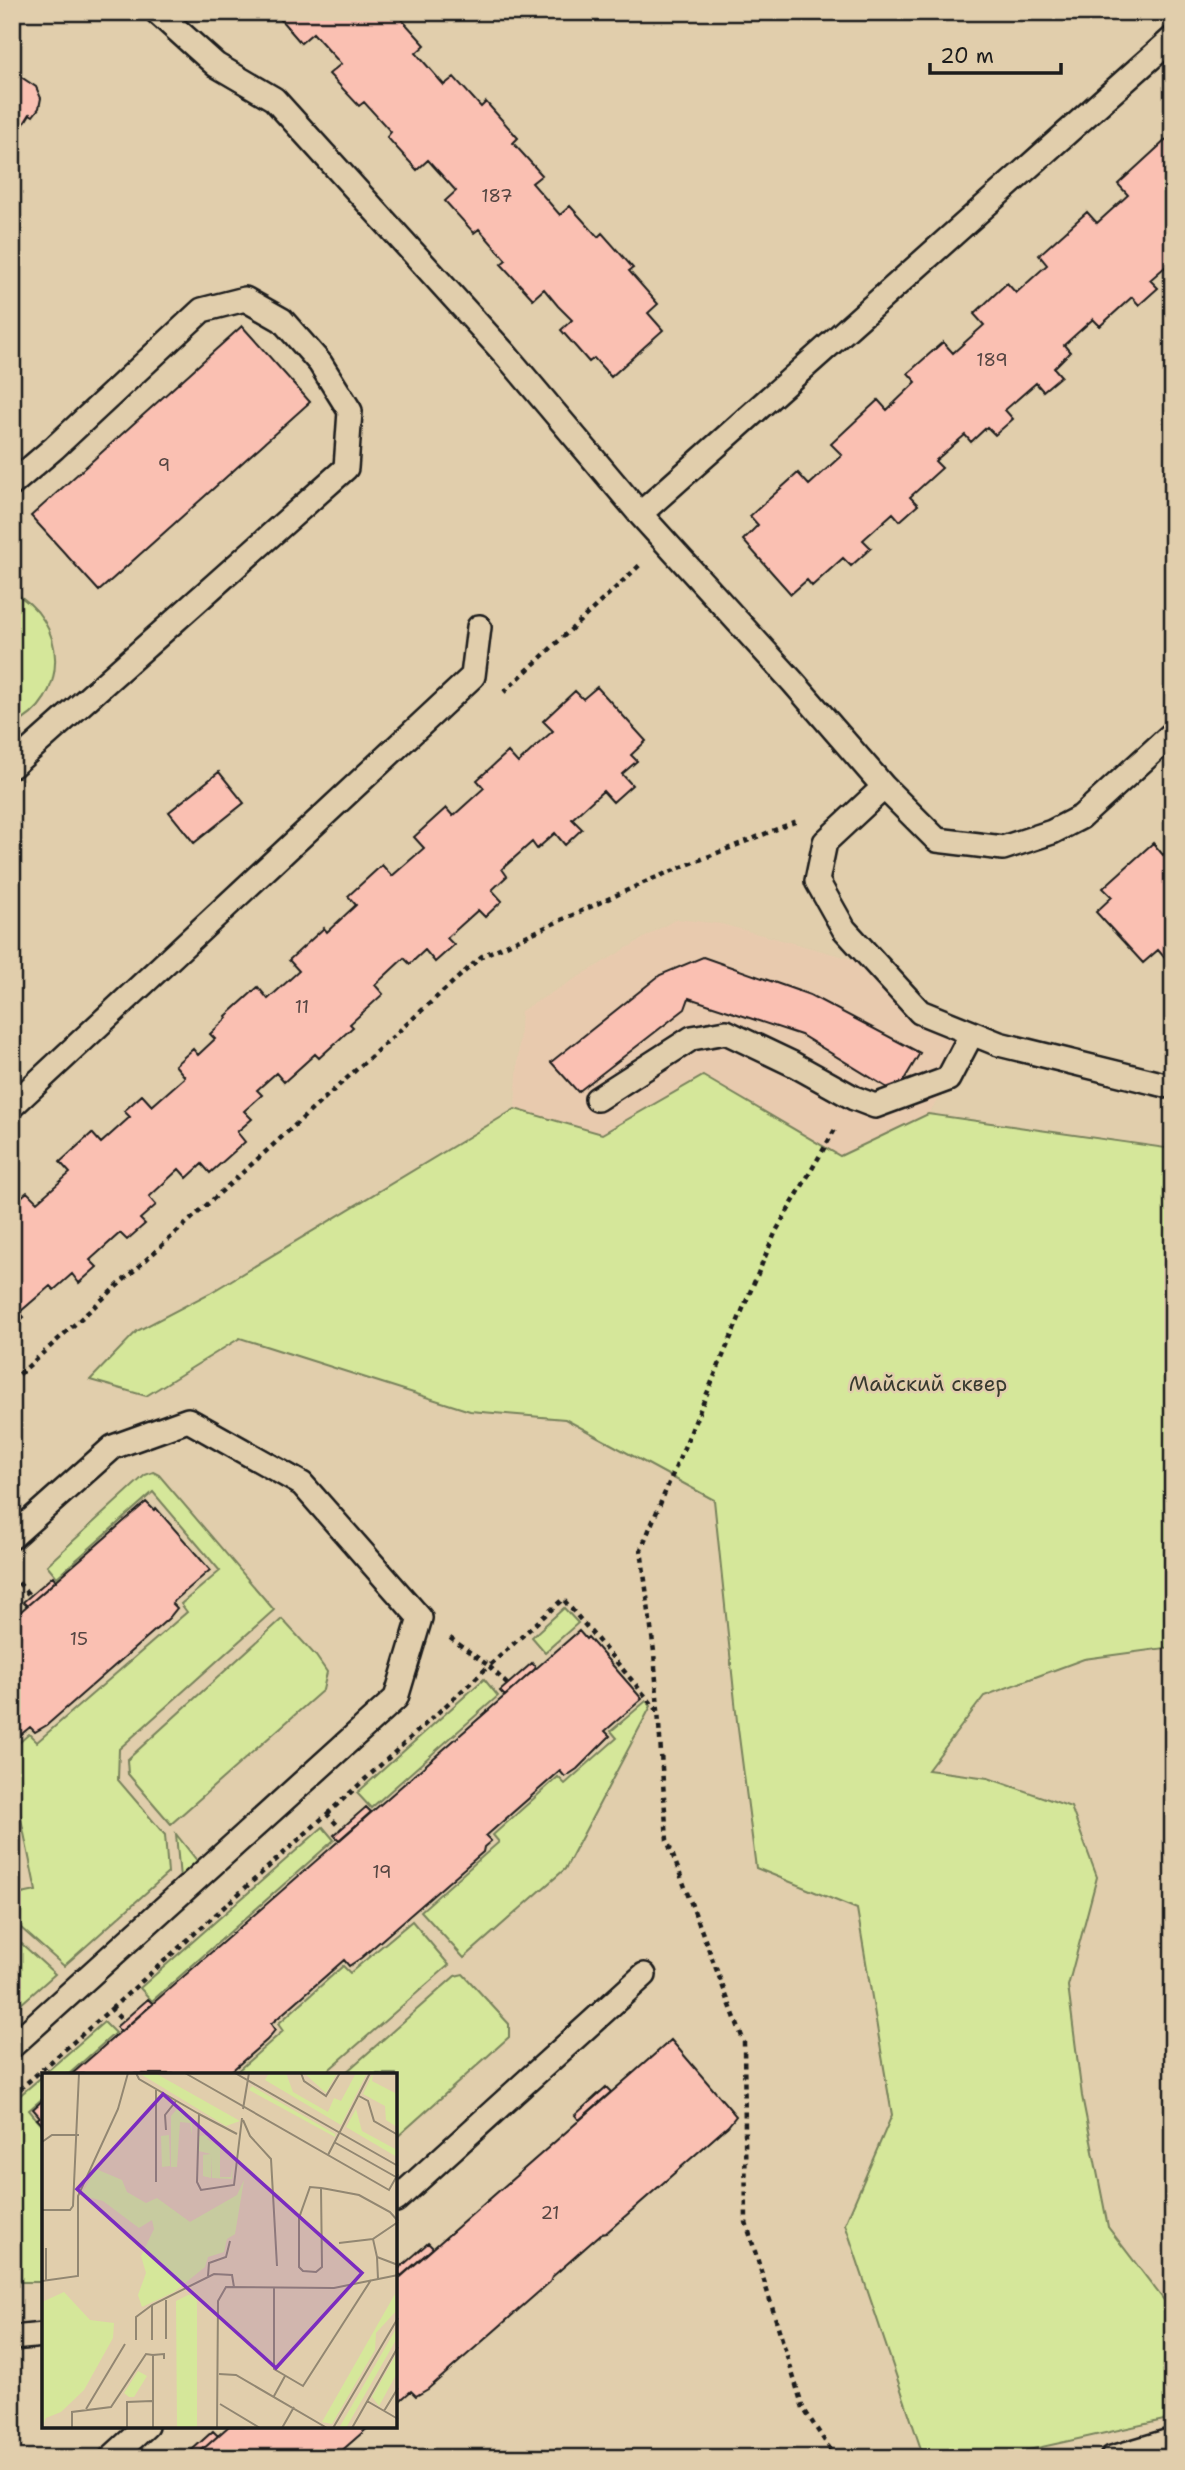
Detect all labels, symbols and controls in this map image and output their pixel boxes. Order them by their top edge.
scale bar [930,32,1061,76]
text: 20 m [940,42,994,70]
house number: 187 [481,184,513,208]
house number: 189 [976,348,1008,372]
house number: 9 [158,453,170,477]
house number: 11 [295,995,309,1019]
park label: Майский сквер [849,1370,1007,1398]
house number: 15 [70,1627,88,1651]
house number: 19 [372,1860,392,1884]
inset map [42,2073,397,2428]
house number: 21 [540,2201,560,2225]

